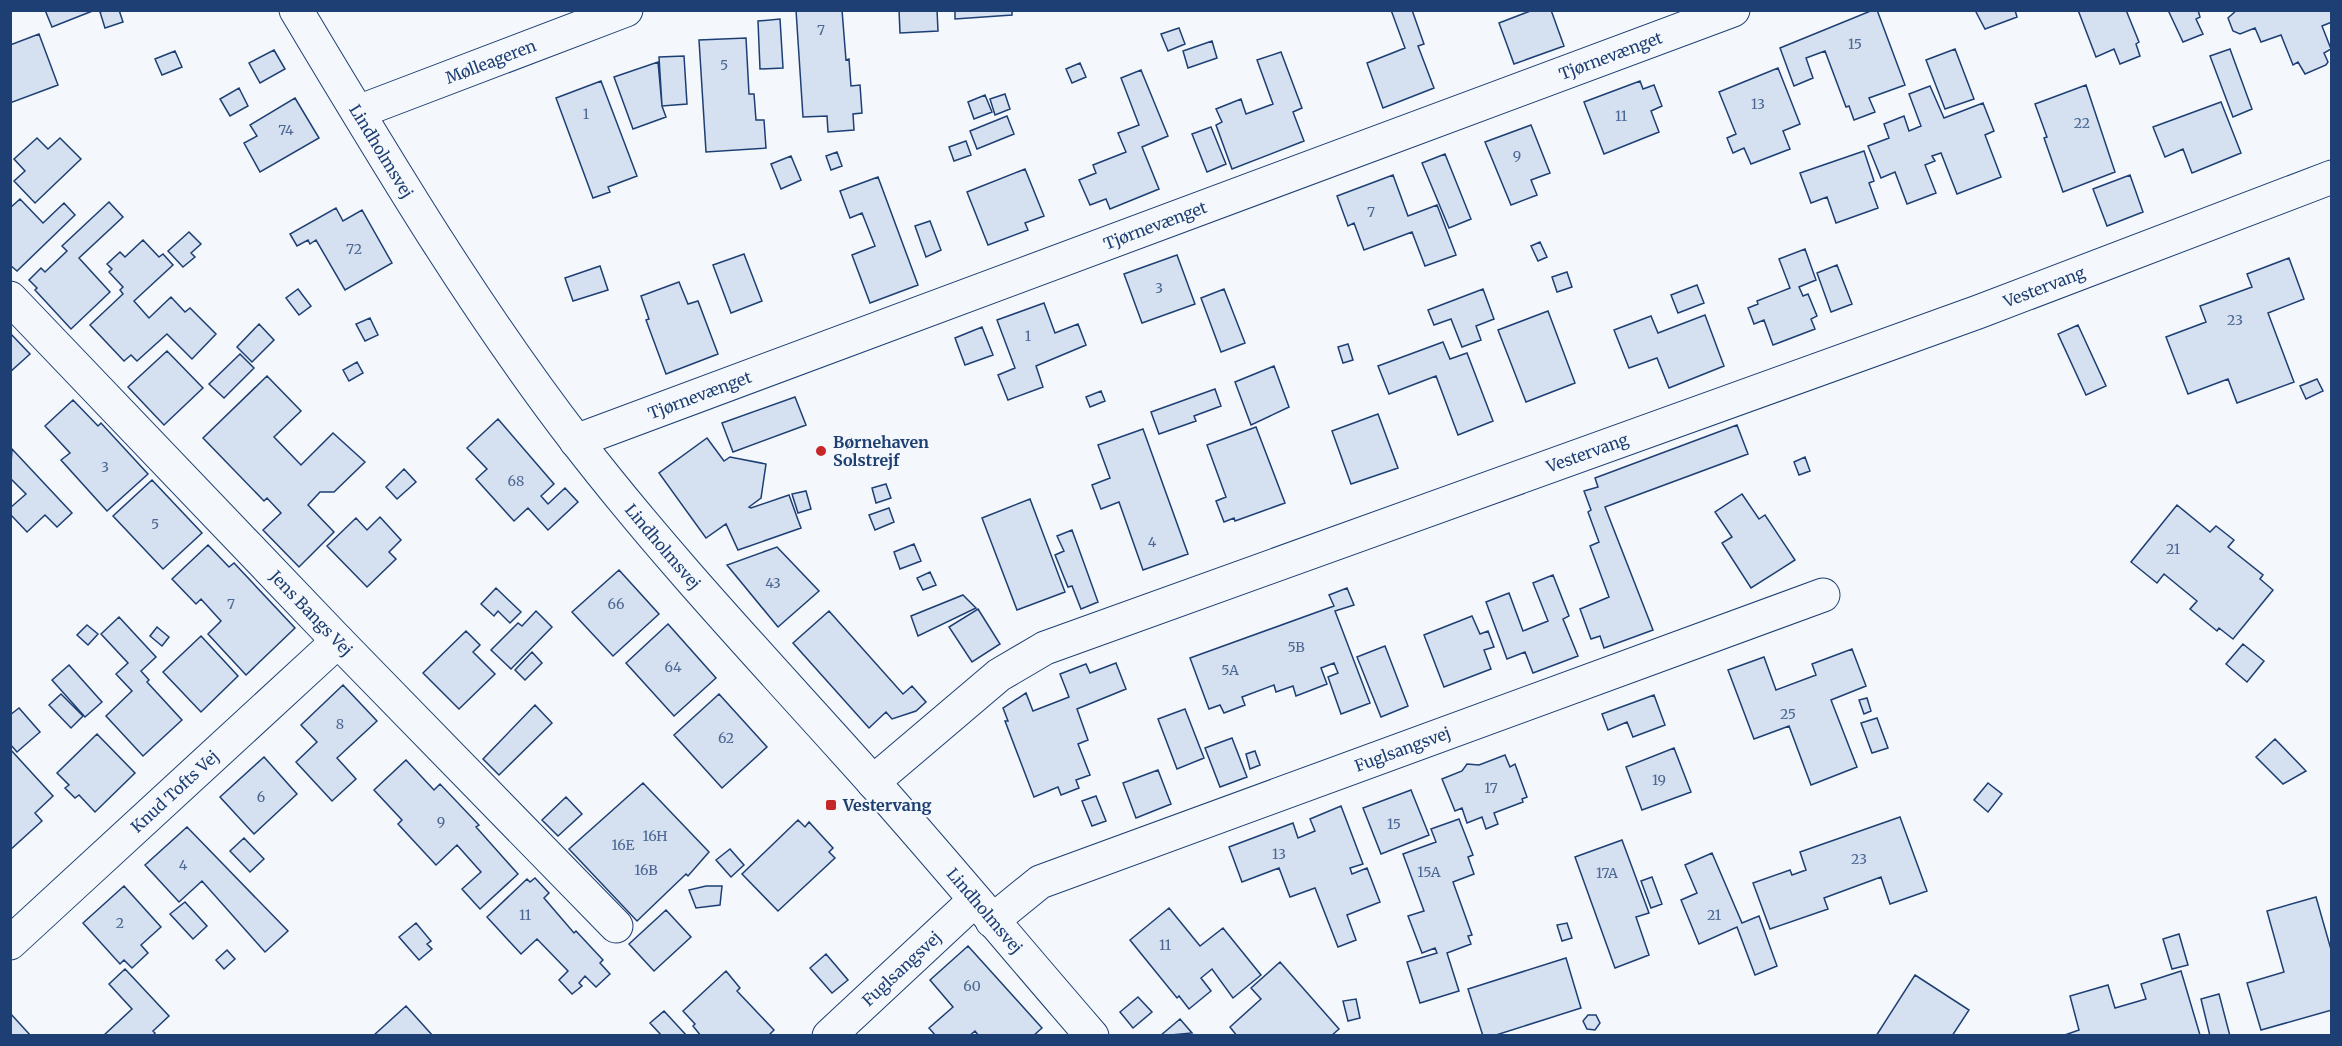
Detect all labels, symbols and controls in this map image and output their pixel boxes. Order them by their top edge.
house number: 7 [817,21,825,39]
street label: Tjørnevænget [1556,27,1666,84]
street label: Mølleageren [443,35,539,88]
house number: 15 [1848,35,1862,53]
house number: 5 [720,56,728,74]
house number: 13 [1751,95,1765,113]
street label: Lindholmsvej [345,101,418,202]
house number: 1 [583,105,589,123]
house number: 11 [1615,107,1627,125]
house number: 22 [2074,114,2090,132]
house number: 74 [278,121,294,139]
house number: 9 [1513,147,1521,165]
street label: Tjørnevænget [1101,197,1210,254]
house number: 7 [1367,203,1375,221]
house number: 72 [346,240,362,258]
street label: Vestervang [2000,262,2088,312]
house number: 3 [1155,279,1163,297]
house number: 23 [2227,311,2243,329]
house number: 1 [1025,327,1031,345]
street label: Tjørnevænget [645,366,755,423]
street label: Vestervang [1543,429,1631,477]
place label: Børnehaven Solstrejf [833,432,929,470]
marker: Børnehaven Solstrejf [814,444,828,458]
house number: 3 [101,458,109,476]
house number: 68 [508,472,524,490]
street label: Lindholmsvej [621,500,705,593]
house number: 5 [151,515,159,533]
house number: 4 [1148,533,1157,551]
house number: 21 [2166,540,2180,558]
street label: Jens Bangs Vej [265,565,357,660]
house number: 43 [765,574,781,592]
house number: 7 [227,595,235,613]
house number: 66 [608,595,624,613]
house number: 5B [1287,638,1305,656]
house number: 64 [664,658,682,676]
house number: 5A [1221,661,1239,679]
house number: 25 [1780,705,1796,723]
house number: 8 [336,715,344,733]
street label: Fuglsangsvej [1352,722,1453,776]
house number: 62 [718,729,734,747]
street label: Knud Tofts Vej [127,746,223,837]
house number: 19 [1652,771,1666,789]
house number: 17 [1484,779,1498,797]
house number: 6 [257,788,265,806]
place label: Vestervang [842,795,932,815]
marker: Vestervang [824,798,838,812]
house number: 9 [437,813,445,831]
house number: 15 [1387,815,1401,833]
house number: 16H [642,827,668,845]
house number: 16E [612,836,635,854]
house number: 13 [1272,845,1286,863]
house number: 23 [1851,850,1867,868]
house number: 4 [179,856,188,874]
house number: 16B [634,861,658,879]
house number: 15A [1417,863,1441,881]
street label: Lindholmsvej [943,864,1027,958]
house number: 17A [1596,864,1618,882]
house number: 11 [519,906,531,924]
house number: 21 [1707,906,1721,924]
house number: 2 [116,914,124,932]
street label: Fuglsangsvej [858,927,945,1010]
house number: 11 [1159,936,1171,954]
house number: 60 [963,977,981,995]

